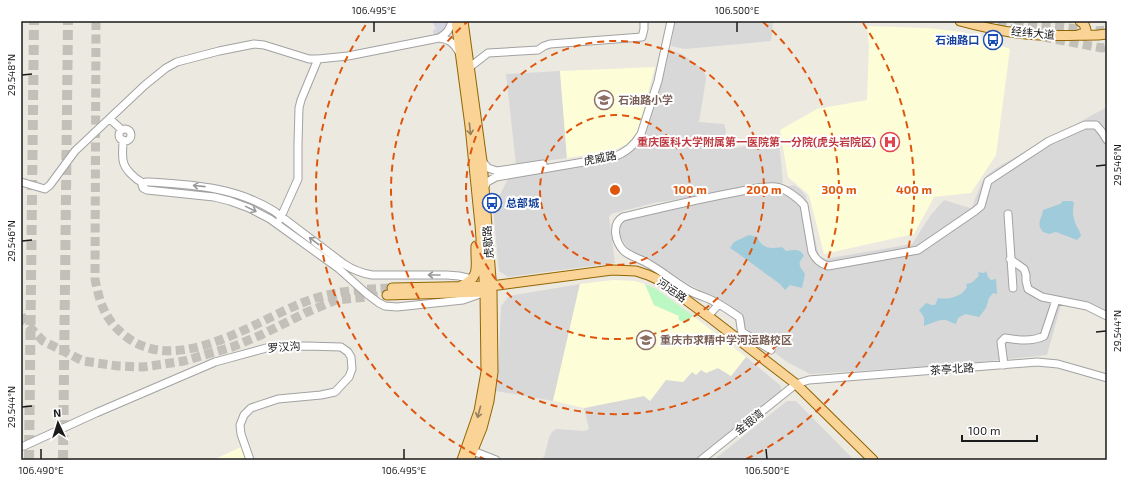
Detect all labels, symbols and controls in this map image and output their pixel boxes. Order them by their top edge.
text: 106.495°E [352,4,397,16]
text: 106.500°E [715,4,760,16]
street label: 经纬大道 [1011,24,1056,41]
bus stop icon: 石油路口 [982,29,1004,51]
place label: 石油路口 [935,33,979,46]
text: 29.548°N [5,54,17,96]
school or university icon: 石油路小学 [593,89,615,111]
place label: 石油路小学 [618,93,673,106]
one-way arrow [467,122,474,135]
hospital icon: 重庆医科大学附属第一医院第一分院(虎头岩院区) [879,131,901,153]
place label: 重庆医科大学附属第一医院第一分院(虎头岩院区) [637,135,876,148]
text: 29.546°N [1111,144,1123,186]
street label: 虎威路 [582,148,617,167]
one-way arrow [192,182,205,189]
text: 100 m [673,182,707,196]
text: 200 m [746,182,782,196]
text: 300 m [821,182,857,196]
text: 400 m [896,182,932,196]
centre of rings [608,183,622,197]
bus stop icon: 总部城 [481,192,503,214]
place label: 总部城 [506,196,540,209]
one-way arrow [245,206,257,213]
text: 29.546°N [5,220,17,262]
street label: 虎歇路 [480,225,495,259]
one-way arrow [308,237,319,245]
one-way arrow [428,271,441,279]
street label: 河运路 [655,275,690,304]
text: 29.544°N [1111,310,1123,352]
school or university icon: 重庆市求精中学河运路校区 [635,329,657,351]
place label: 重庆市求精中学河运路校区 [660,333,792,346]
street label: 罗汉沟 [267,339,301,354]
street label: 茶亭北路 [930,360,974,377]
text: 29.544°N [5,386,17,428]
north arrow [38,403,78,443]
one-way arrow [475,405,482,418]
text: N [53,406,62,419]
street label: 金银湾 [732,406,766,437]
scale bar [962,417,1037,443]
text: 100 m [968,423,1000,437]
text: 106.490°E [18,464,64,476]
text: 106.495°E [382,464,427,476]
text: 106.500°E [745,464,790,476]

